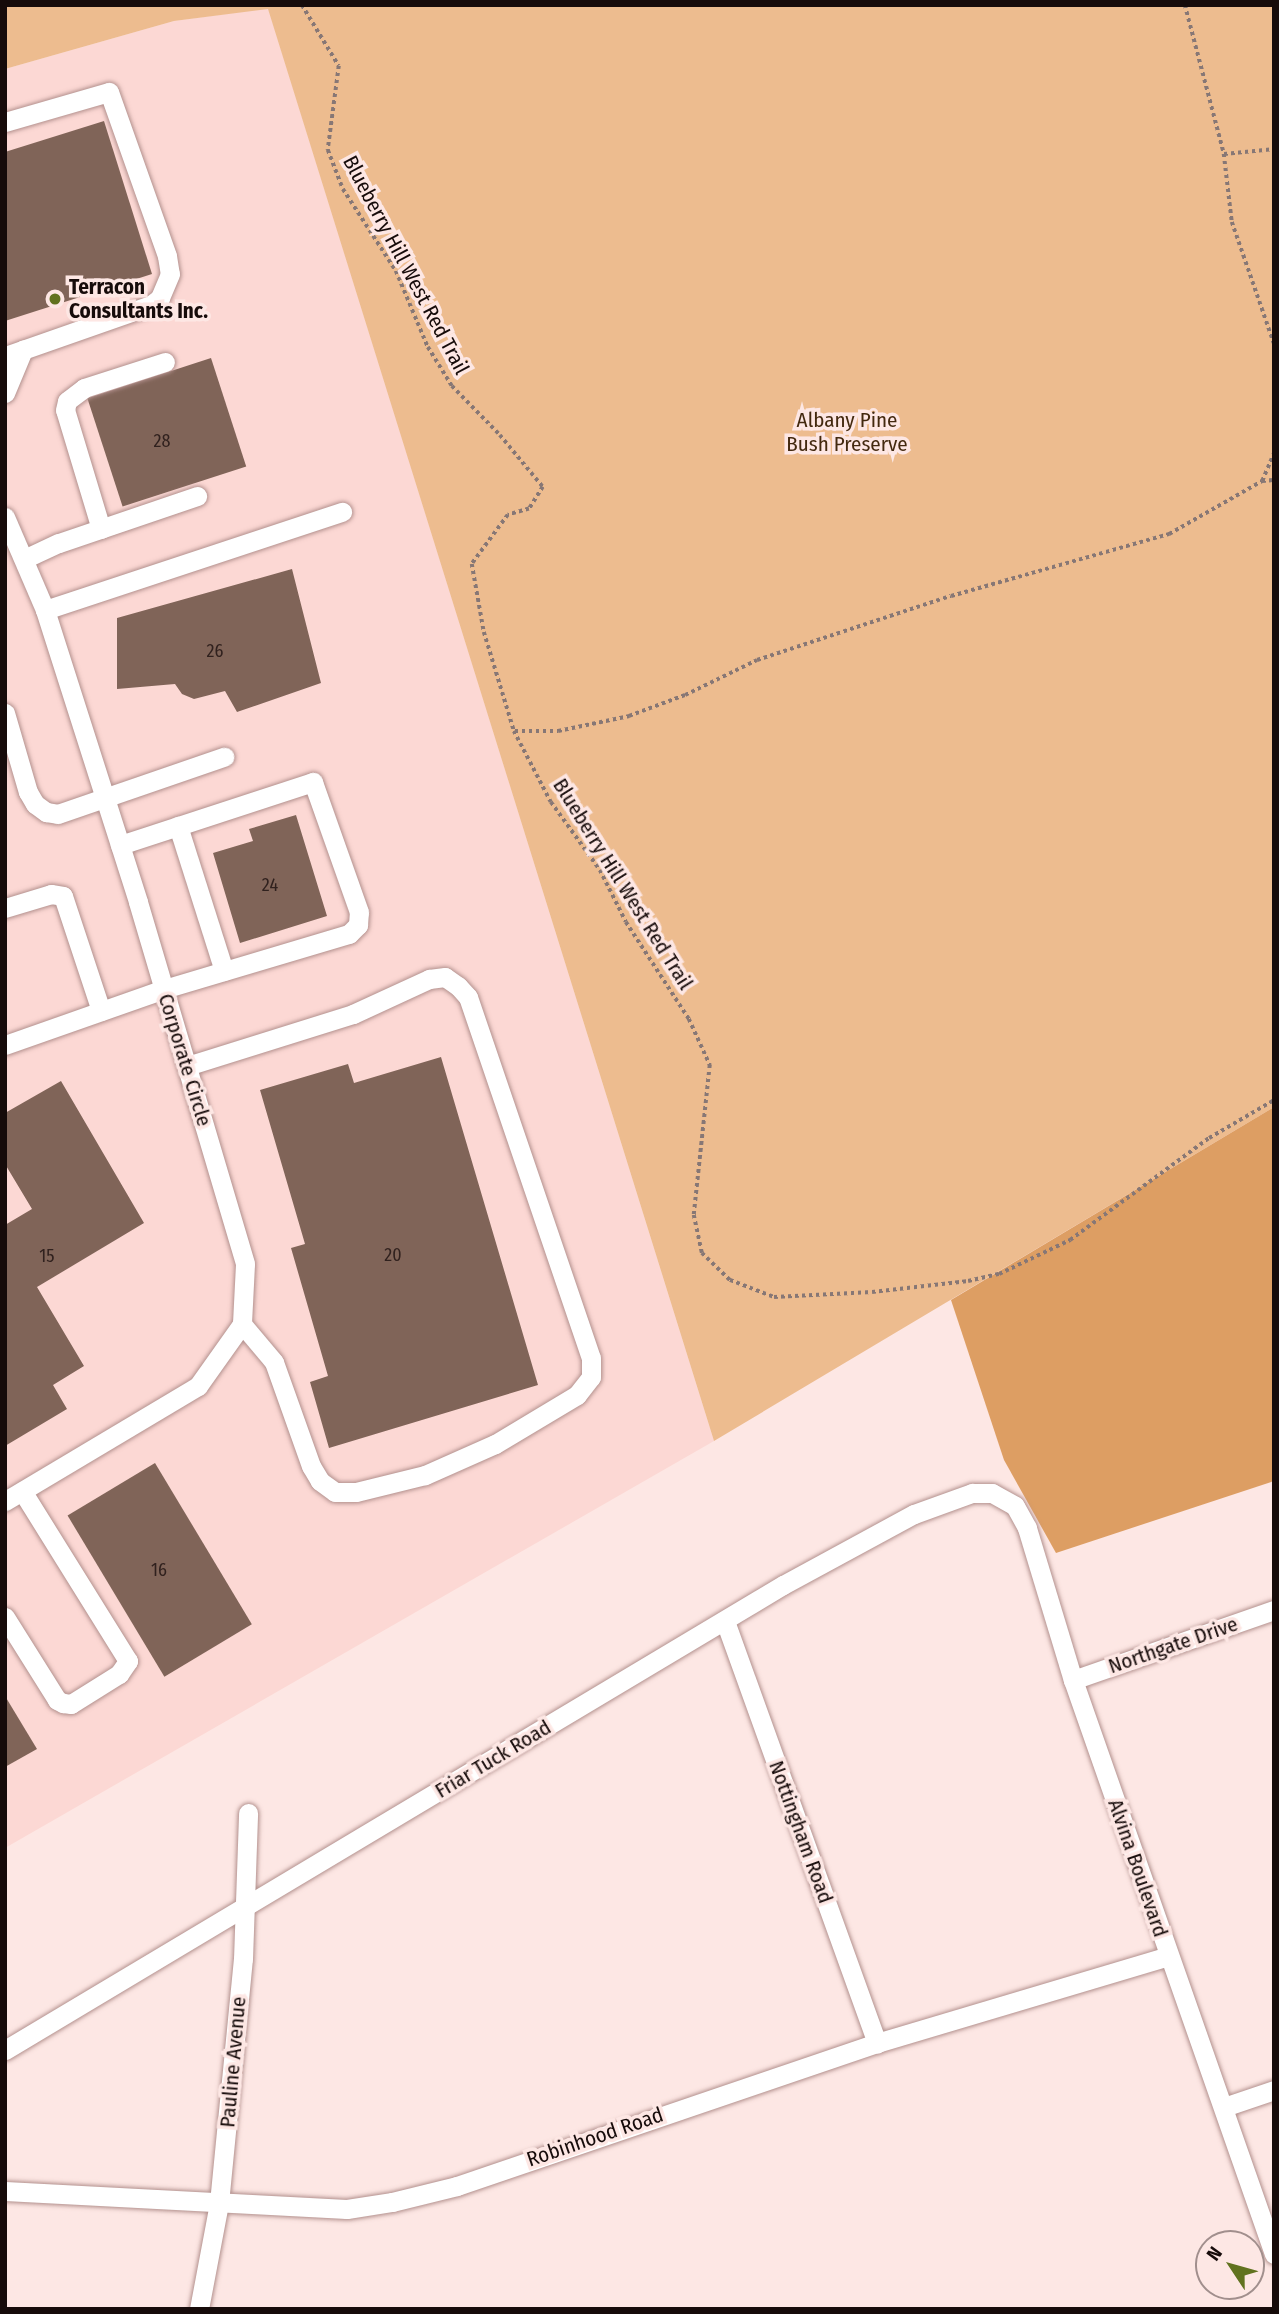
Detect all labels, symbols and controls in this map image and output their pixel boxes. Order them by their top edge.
street label: Blueberry Hill West Red Trail [338,151,474,379]
place label: Terracon Consultants Inc. [69,274,208,324]
marker: Terracon Consultants Inc. [47,291,63,307]
park label: Albany Pine Bush Preserve [786,407,908,457]
house number: 28 [154,430,170,452]
house number: 26 [207,640,223,662]
street label: Blueberry Hill West Red Trail [548,774,698,994]
house number: 24 [262,874,278,896]
street label: Corporate Circle [153,991,217,1129]
house number: 20 [384,1244,402,1266]
house number: 15 [39,1245,55,1267]
house number: 16 [151,1559,167,1581]
street label: Northgate Drive [1105,1611,1241,1679]
street label: Friar Tuck Road [430,1715,556,1803]
street label: Nottingham Road [764,1757,838,1907]
street label: Alvina Boulevard [1103,1796,1173,1940]
street label: Pauline Avenue [215,1995,251,2129]
street label: Robinhood Road [523,2102,667,2172]
north arrow [1195,2230,1265,2300]
text: N [1202,2242,1227,2265]

